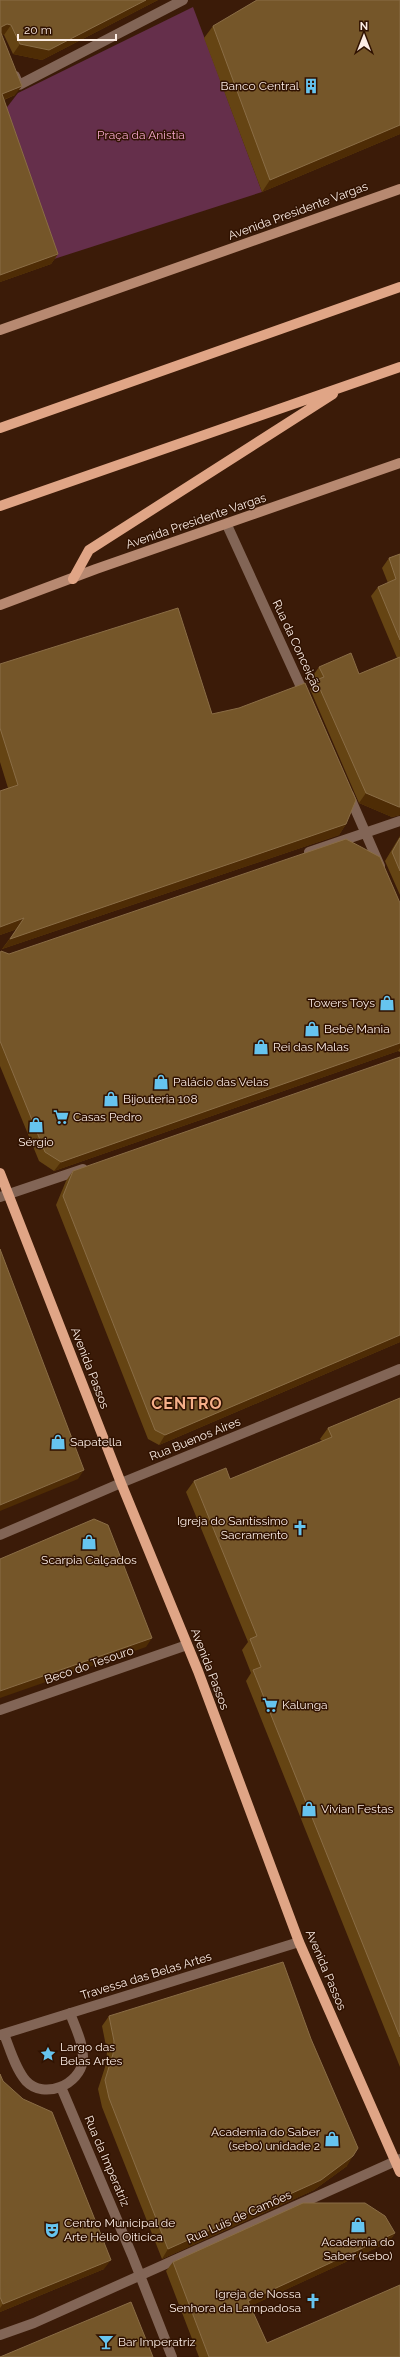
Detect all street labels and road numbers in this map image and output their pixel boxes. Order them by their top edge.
street label: Avenida Presidente Vargas [226,179,370,243]
street label: Avenida Presidente Vargas [124,490,268,552]
street label: Rua da Conceição [269,598,325,694]
street label: Avenida Passos [68,1325,112,1411]
street label: Rua Buenos Aires [147,1414,243,1464]
street label: Avenida Passos [188,1626,232,1712]
street label: Beco do Tesouro [43,1643,135,1687]
street label: Avenida Passos [303,1928,349,2013]
street label: Travessa das Belas Artes [79,1949,213,2003]
street label: Rua da Imperatriz [82,2113,133,2209]
street label: Rua Luis de Camões [184,2187,294,2246]

